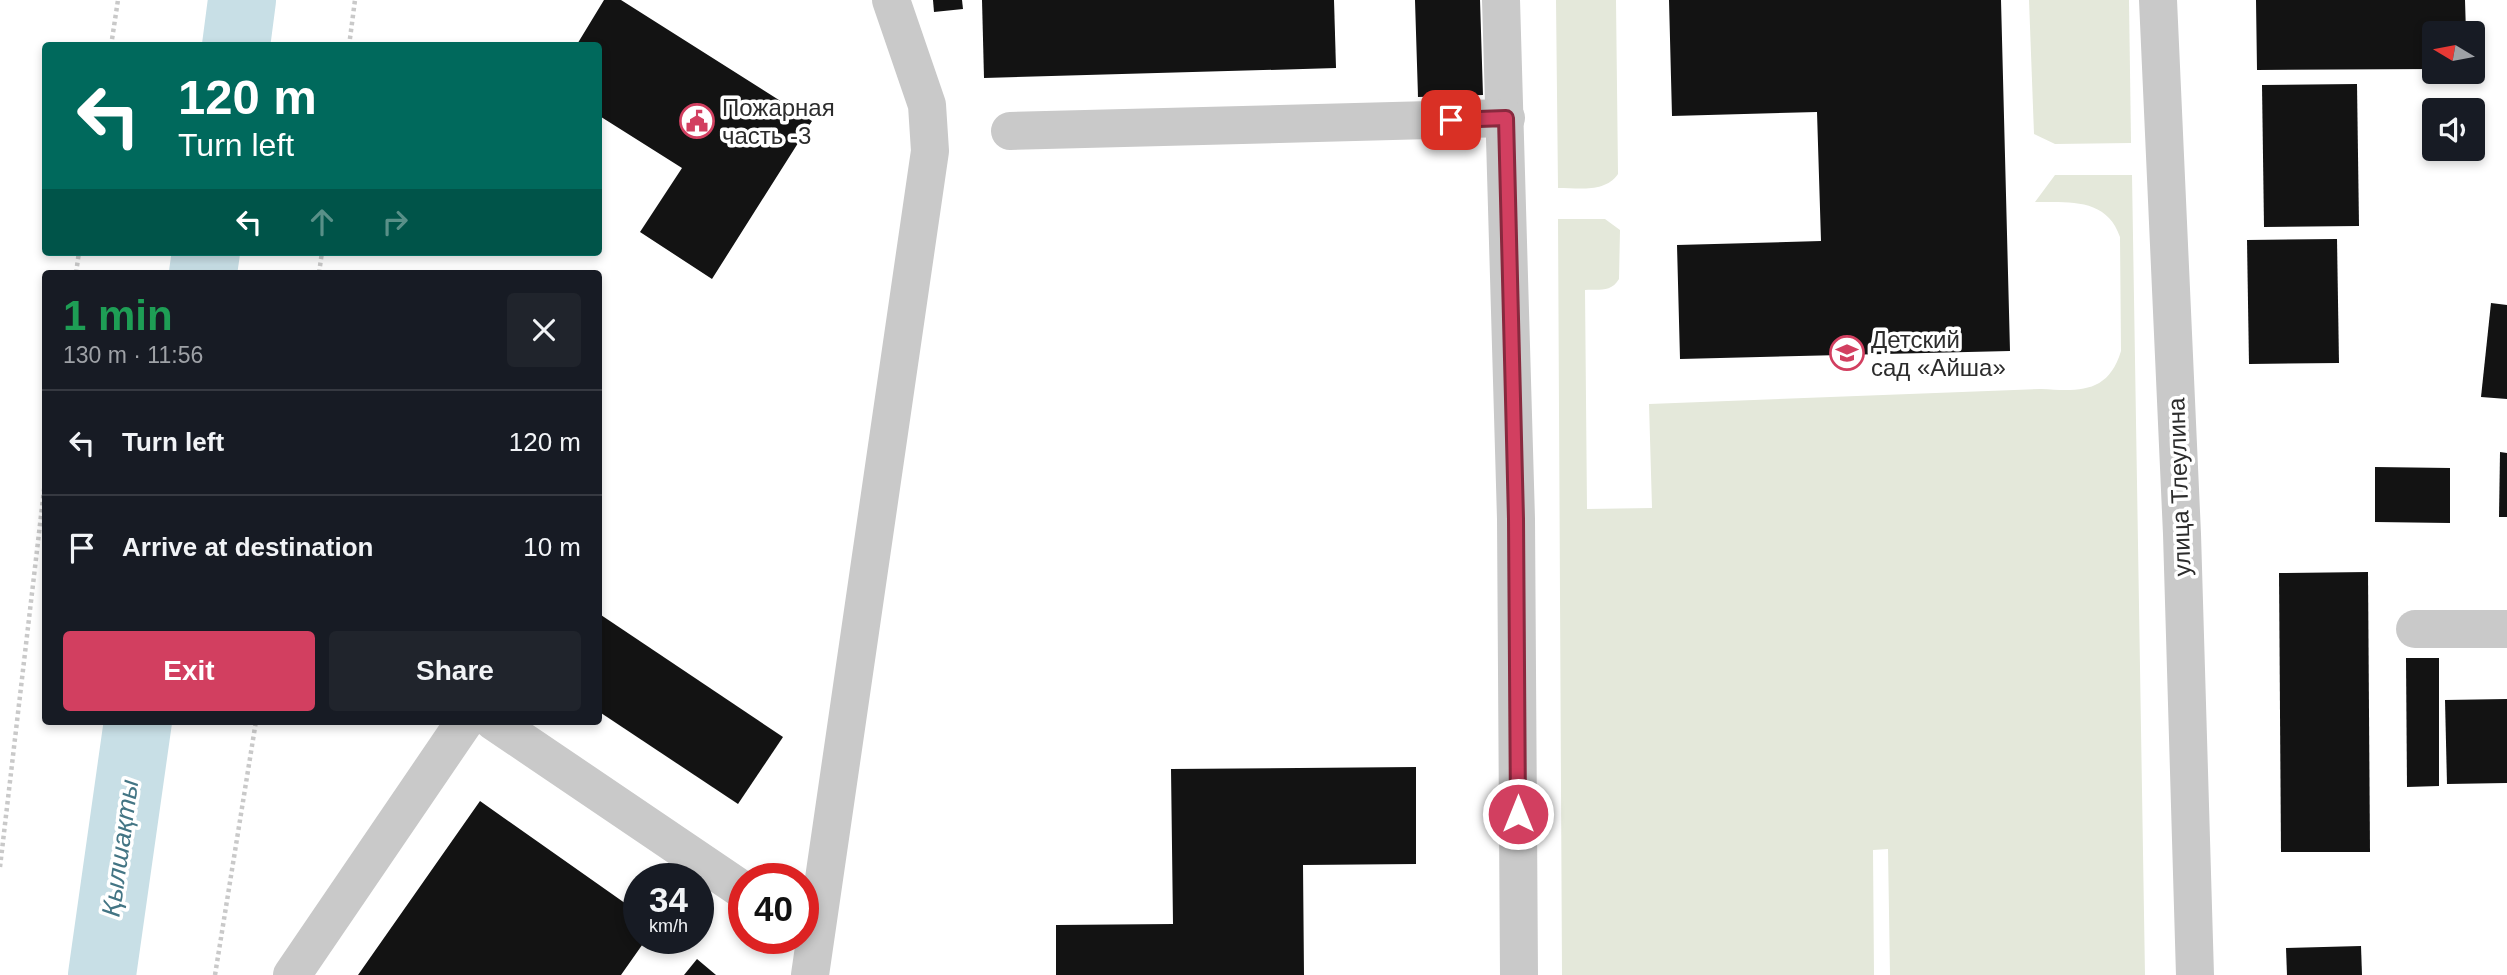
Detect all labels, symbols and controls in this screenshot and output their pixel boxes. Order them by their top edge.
north arrow [2422,21,2485,84]
map controls [2422,21,2485,161]
icon: left [63,70,154,161]
text: 120 m [178,70,317,124]
pin [1421,90,1481,150]
place label: Пожарная часть -3 [722,94,835,149]
button: sound [2422,98,2485,161]
icon: arrive [1432,101,1470,139]
public building icon: Пожарная часть -3 [678,102,716,140]
text: Turn left [178,127,294,163]
icon: left [230,203,268,241]
icon: ahead [303,203,341,241]
icon: right [376,203,414,241]
text: 1 min [63,292,173,339]
button: close [507,293,581,367]
place label: Детский сад «Айша» [1871,326,2006,381]
school or university icon: Детский сад «Айша» [1828,334,1866,372]
text: 130 m · 11:56 [63,342,203,368]
street label: улица Тлеулина [2162,397,2196,577]
icon: left [63,424,101,462]
text: Turn left [122,427,224,457]
text: 120 m [509,427,581,457]
icon: arrive [63,529,101,567]
text: Arrive at destination [122,532,373,562]
text: 10 m [523,532,581,562]
button: Exit [63,631,315,711]
button: Share [329,631,581,711]
water label: Қылшақты [96,777,144,919]
position arrow [1481,777,1555,851]
speed limit sign: 40 [728,863,819,954]
text: 34 [649,880,688,919]
text: km/h [649,916,688,936]

